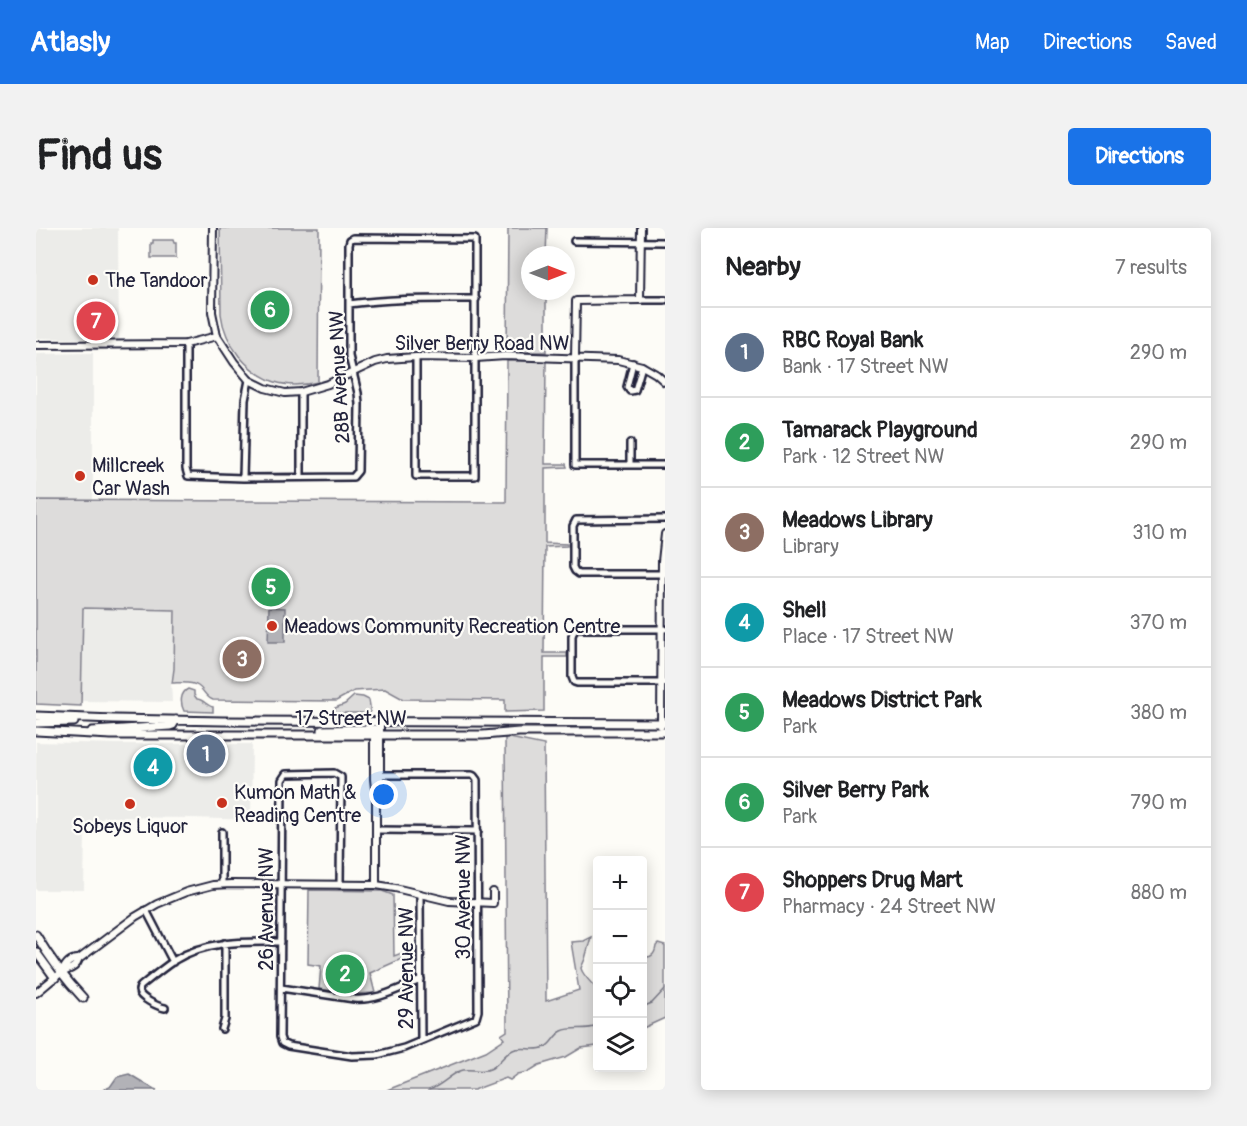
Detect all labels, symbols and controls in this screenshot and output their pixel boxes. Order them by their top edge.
text: Atlasly [30,25,110,60]
text: Map [975,29,1010,56]
text: Directions [1043,29,1132,56]
text: Saved [1165,29,1217,56]
button: Directions [1068,128,1211,185]
text: Find us [36,130,162,182]
north arrow [521,246,575,300]
text: Nearby [725,251,801,283]
text: 7 results [1115,255,1187,280]
place label: The Tandoor [105,268,208,293]
marker: The Tandoor [86,273,100,287]
pin: 6 [250,288,290,332]
pin: 7 [76,298,116,344]
street label: 28B Avenue NW [324,310,355,444]
text: RBC Royal Bank [782,326,923,354]
street label: Silver Berry Road NW [394,331,570,356]
text: 1 [741,340,748,365]
text: 290 m [1130,340,1187,365]
text: Bank · 17 Street NW [782,354,949,379]
text: Tamarack Playground [782,416,978,444]
text: 2 [739,430,750,455]
text: 290 m [1130,430,1187,455]
text: Park · 12 Street NW [782,444,945,469]
place label: Millcreek Car Wash [92,453,170,501]
marker: Millcreek Car Wash [73,469,87,483]
text: Meadows Library [782,506,933,534]
text: 3 [739,520,750,545]
text: 310 m [1132,520,1187,545]
text: Library [782,534,839,559]
pin: 5 [252,564,290,610]
text: Shell [782,596,826,624]
text: 4 [739,610,750,635]
text: 370 m [1130,610,1187,635]
place label: Meadows Community Recreation Centre [284,614,621,639]
marker: Meadows Community Recreation Centre [265,619,279,633]
text: Place · 17 Street NW [782,624,954,649]
pin: 3 [222,636,262,682]
text: Meadows District Park [782,686,982,714]
text: 5 [739,700,750,725]
text: 380 m [1130,700,1187,725]
street label: 17 Street NW [295,706,407,731]
text: Park [782,714,817,739]
pin: 1 [186,732,226,776]
pin: 4 [134,744,172,790]
text: Silver Berry Park [782,776,929,804]
place label: Kumon Math & Reading Centre [234,780,361,828]
your location [369,780,398,809]
text: 6 [739,790,750,815]
text: 790 m [1130,790,1187,815]
marker: Kumon Math & Reading Centre [215,796,229,810]
marker: Sobeys Liquor [123,797,137,811]
text: Park [782,804,817,829]
place label: Sobeys Liquor [72,814,188,839]
street label: 30 Avenue NW [451,834,476,960]
street label: 26 Avenue NW [254,847,279,971]
map controls [593,856,647,1072]
button: + [593,856,647,910]
text: Shoppers Drug Mart [782,866,963,894]
text: 7 [739,880,750,905]
text: 880 m [1131,880,1187,905]
text: Pharmacy · 24 Street NW [782,894,996,919]
street label: 29 Avenue NW [394,907,419,1029]
button: − [593,910,647,964]
pin: 2 [326,952,364,996]
button: locate [593,964,647,1018]
button: layers [593,1018,647,1072]

